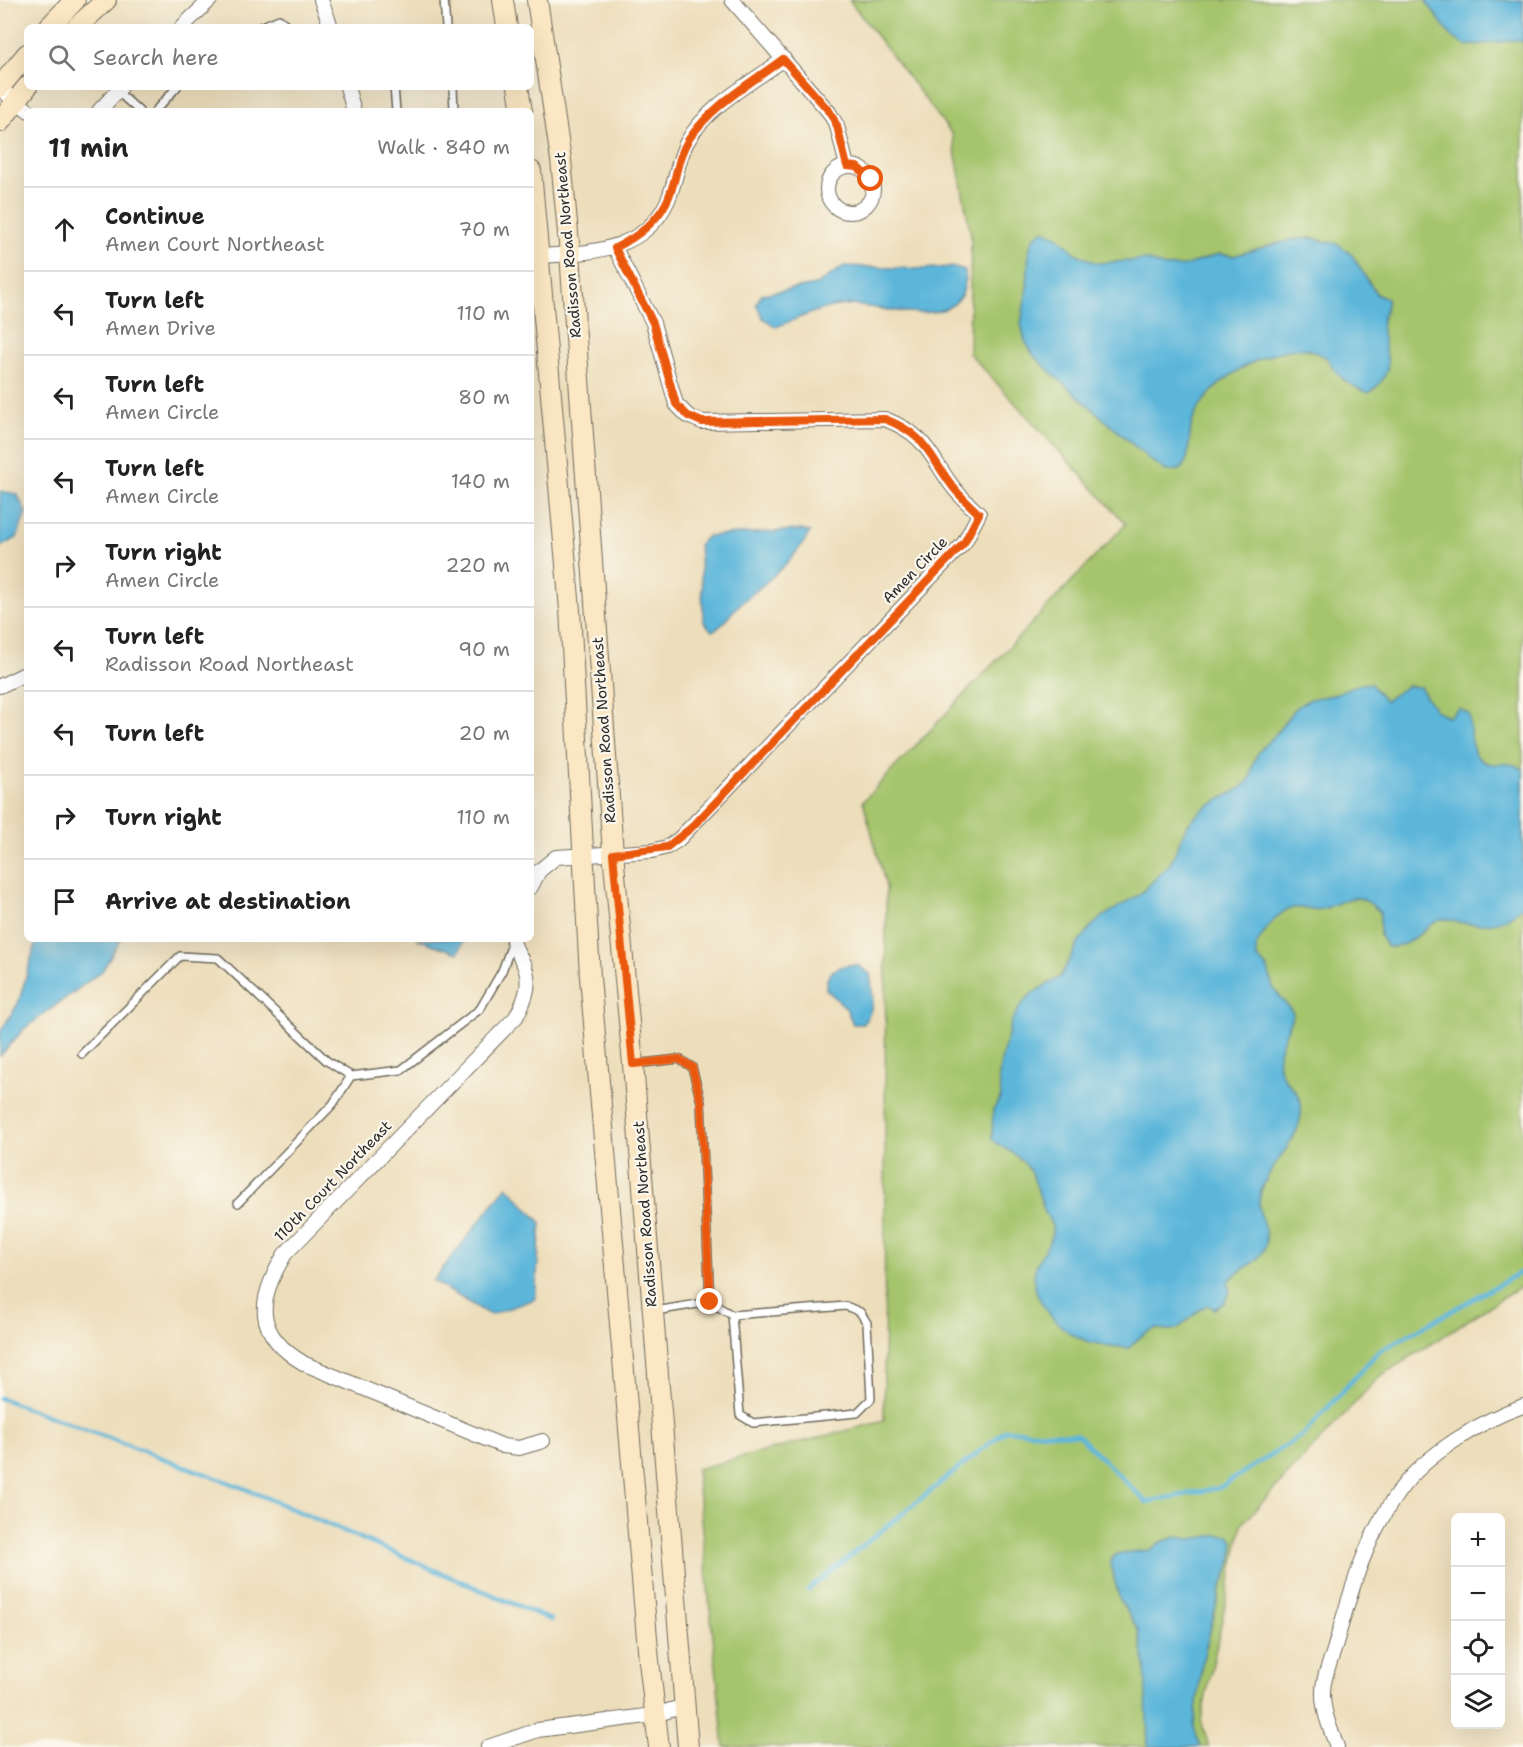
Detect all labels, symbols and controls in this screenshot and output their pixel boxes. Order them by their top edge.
search box [24,24,534,90]
icon: search [45,41,78,74]
text: Search here [93,43,219,72]
text: 11 min [48,130,129,165]
text: Walk · 840 m [377,134,510,160]
street label: Radisson Road Northeast [550,151,586,339]
route start [857,165,883,191]
text: Continue [105,202,205,231]
icon: ahead [48,213,81,246]
text: 70 m [458,216,510,242]
text: Amen Court Northeast [105,231,325,257]
text: Turn left [105,286,204,315]
icon: left [48,297,81,330]
text: 110 m [456,300,510,326]
text: Amen Drive [105,315,216,341]
text: Turn left [105,370,204,399]
icon: left [48,381,81,414]
text: 80 m [458,384,510,410]
text: Amen Circle [105,399,219,425]
text: Turn left [105,454,204,483]
icon: left [48,465,81,498]
text: 140 m [451,468,510,494]
text: Amen Circle [105,483,219,509]
street label: Amen Circle [878,532,952,608]
text: Turn right [105,538,222,567]
icon: right [48,549,81,582]
text: 220 m [446,552,510,578]
text: Amen Circle [105,567,219,593]
text: Turn left [105,622,204,651]
icon: left [48,633,81,666]
text: 90 m [458,636,510,662]
street label: Radisson Road Northeast [588,636,620,824]
text: Radisson Road Northeast [105,651,354,677]
icon: left [48,717,81,750]
text: Turn left [105,719,204,748]
text: 20 m [459,720,510,746]
icon: right [48,801,81,834]
text: Turn right [105,803,222,832]
text: 110 m [456,804,510,830]
icon: arrive [48,885,81,918]
text: Arrive at destination [105,887,351,916]
street label: 110th Court Northeast [270,1116,396,1246]
street label: Radisson Road Northeast [629,1120,661,1308]
route end [696,1288,722,1314]
map controls [1451,1513,1505,1729]
button: + [1451,1513,1505,1567]
button: − [1451,1567,1505,1621]
button: locate [1451,1621,1505,1675]
button: layers [1451,1675,1505,1729]

